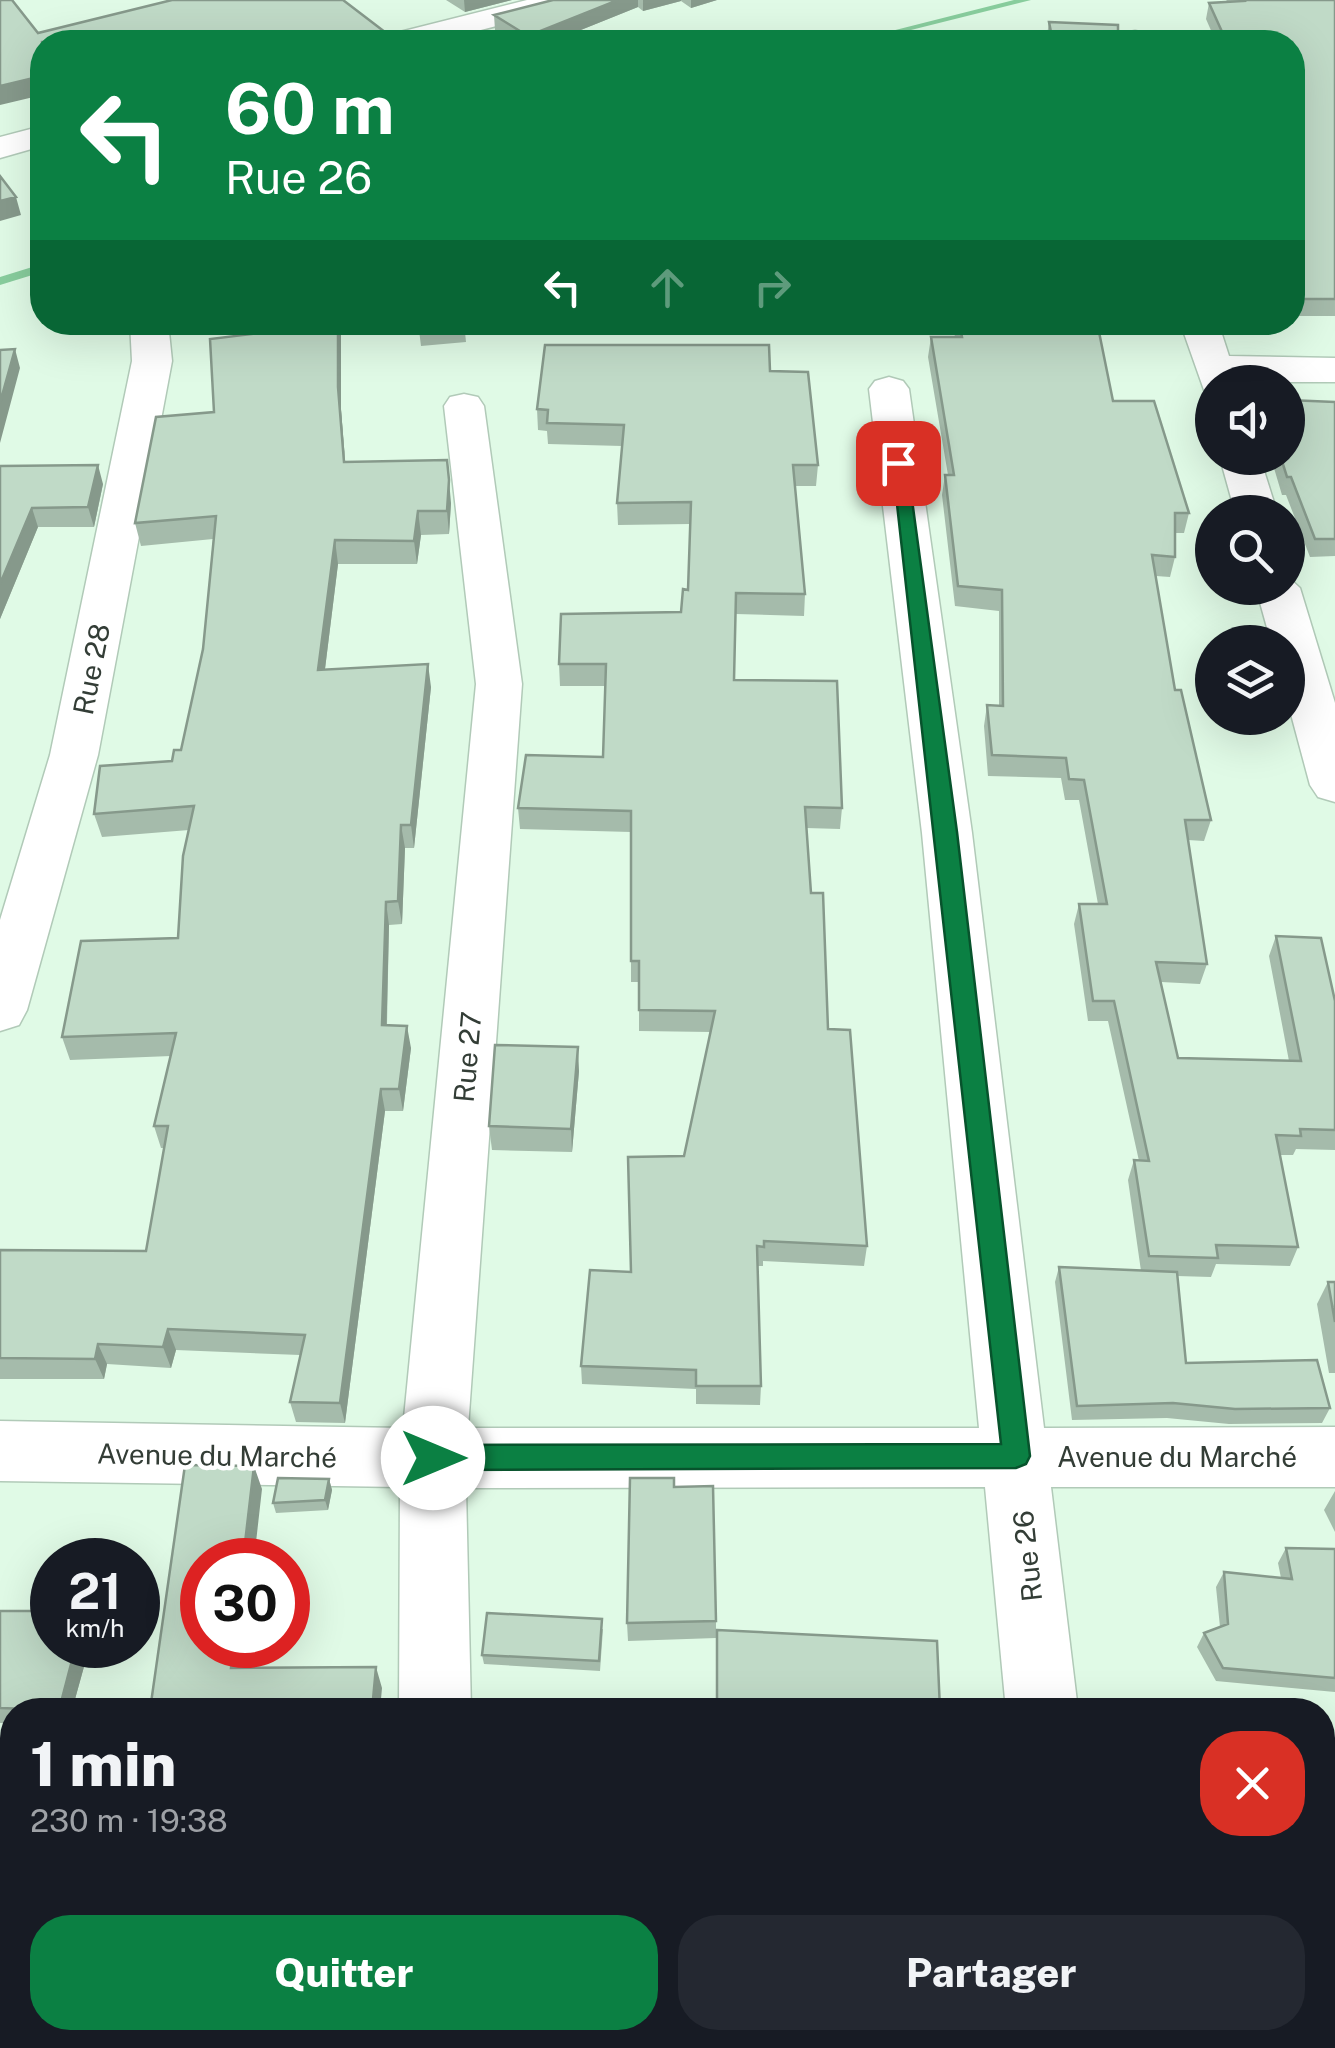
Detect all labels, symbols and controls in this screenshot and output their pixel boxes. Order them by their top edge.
text: 60 m [225,67,395,150]
icon: left [60,70,190,200]
text: Rue 26 [225,151,372,204]
icon: left [535,260,590,315]
icon: ahead [640,260,695,315]
icon: right [745,260,800,315]
map controls [1195,365,1305,735]
button: sound [1195,365,1305,475]
pin [856,421,941,506]
icon: arrive [871,436,926,491]
button: search [1195,495,1305,605]
street label: Rue 28 [66,621,116,717]
button: layers [1195,625,1305,735]
street label: Rue 27 [447,1010,487,1104]
position arrow [381,1406,485,1510]
street label: Avenue du Marché [97,1436,337,1474]
street label: Avenue du Marché [1057,1440,1297,1473]
street label: Rue 26 [1006,1509,1048,1603]
speed limit sign: 30 [180,1538,310,1668]
text: 21 [68,1561,122,1620]
text: km/h [66,1613,124,1643]
text: 1 min [30,1729,177,1800]
button: close [1200,1731,1305,1836]
text: 230 m · 19:38 [30,1802,228,1839]
button: Quitter [30,1915,658,2030]
button: Partager [678,1915,1305,2030]

